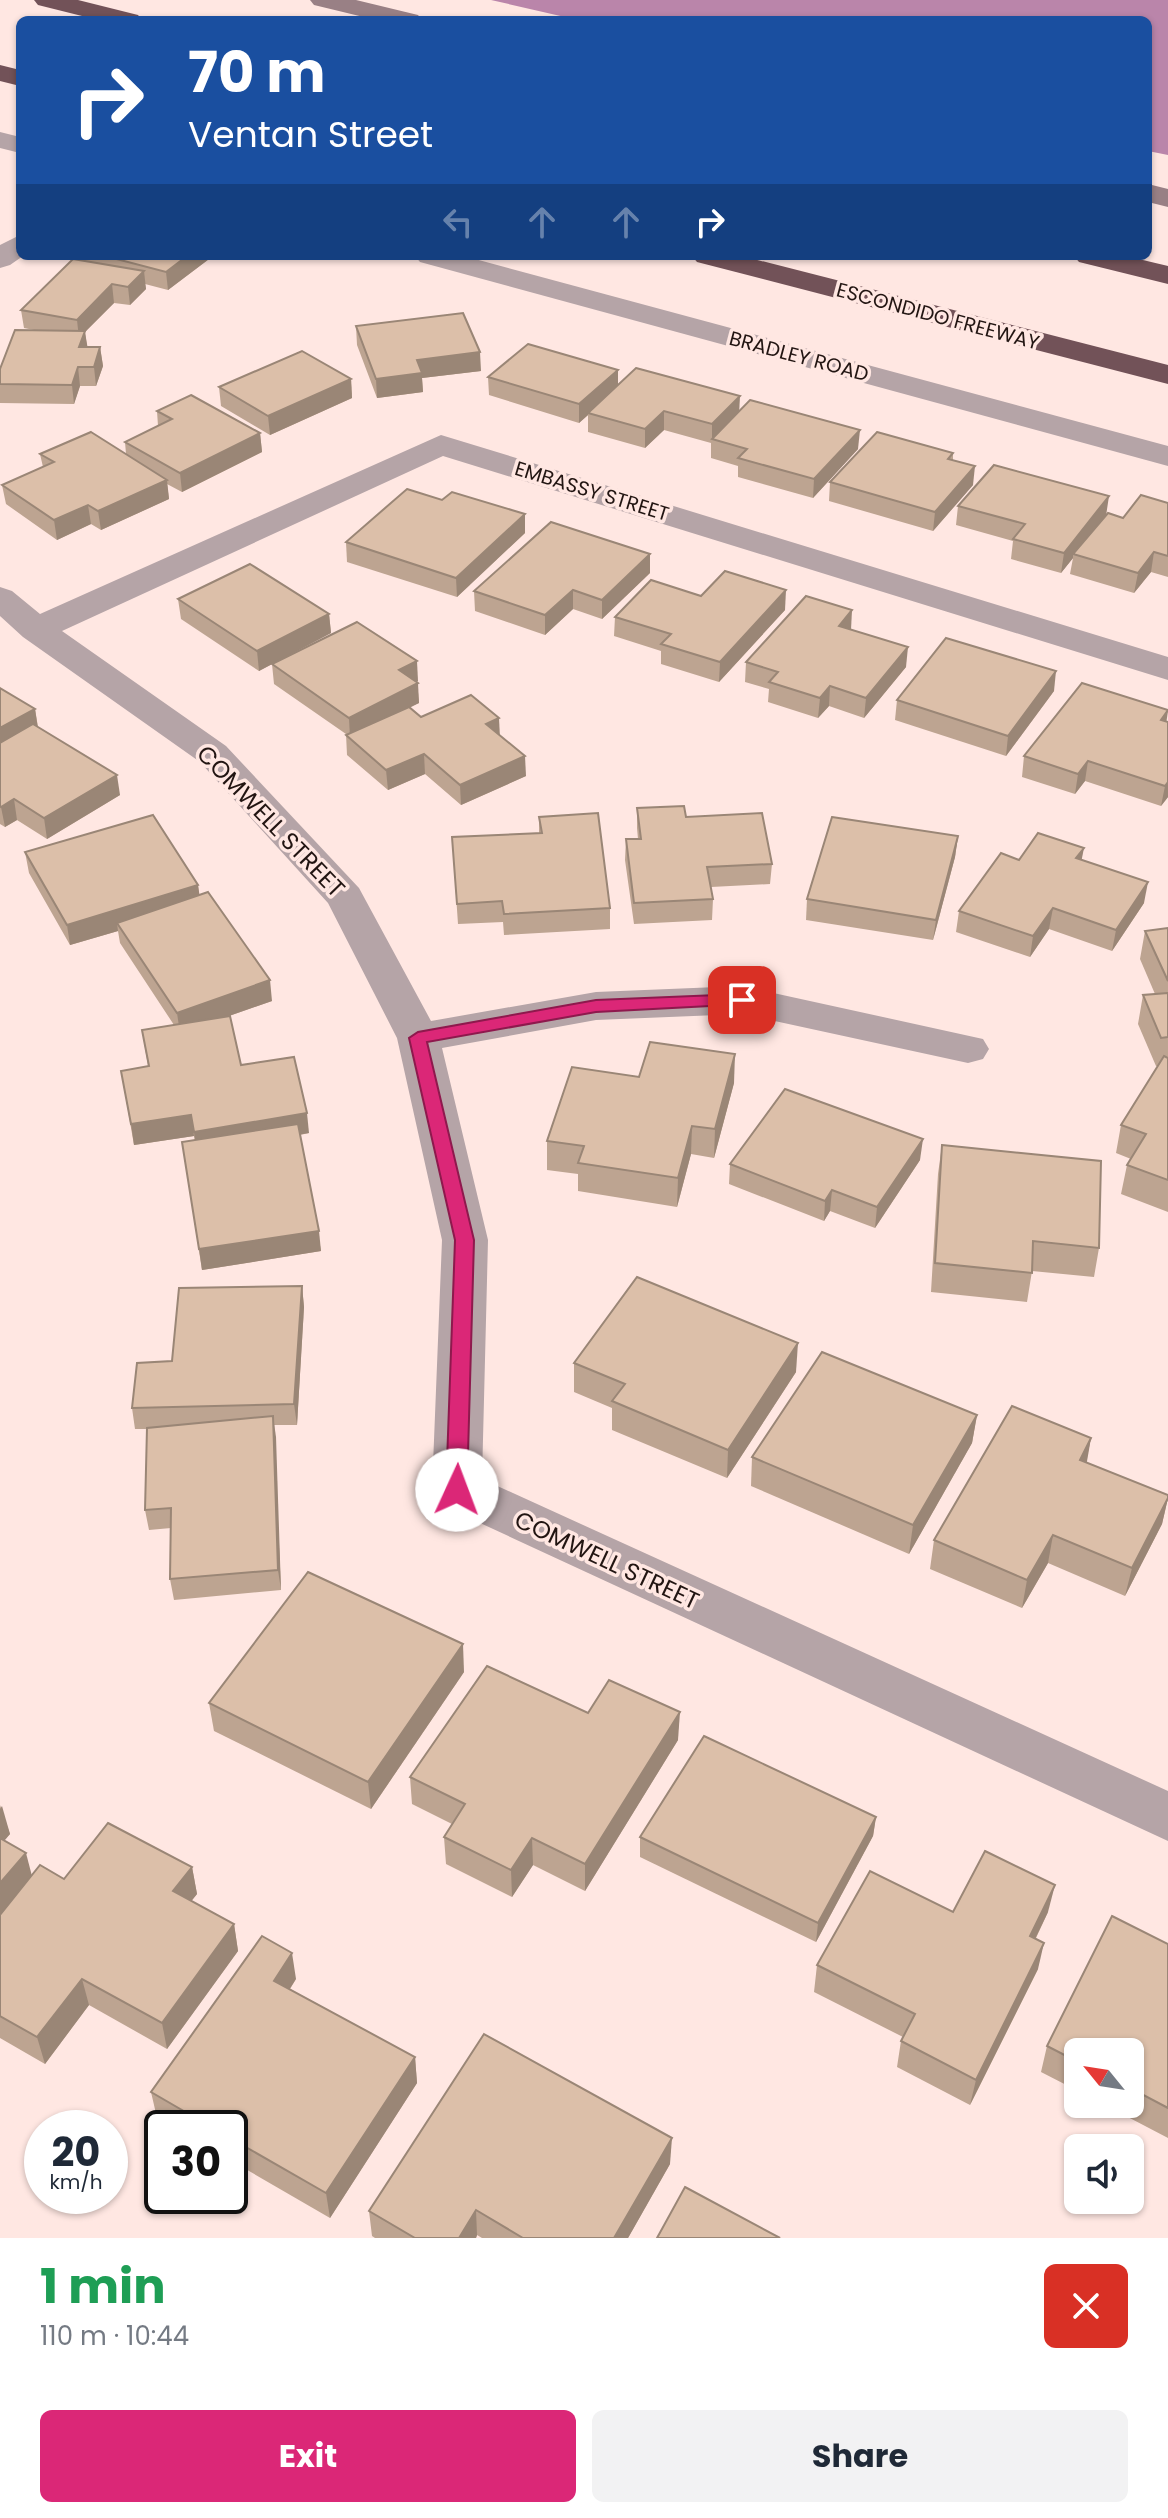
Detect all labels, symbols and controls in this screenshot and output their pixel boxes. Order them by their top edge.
text: 70 m [188,33,326,112]
icon: right [56,48,160,152]
text: Ventan Street [188,109,433,160]
icon: left [436,200,480,244]
icon: ahead [520,200,564,244]
icon: ahead [604,200,648,244]
icon: right [688,200,732,244]
street label: ESCONDIDO FREEWAY [833,275,1043,357]
street label: BRADLEY ROAD [726,324,872,388]
street label: EMBASSY STREET [512,454,673,528]
street label: COMWELL STREET [190,738,352,904]
pin [708,966,776,1034]
icon: arrive [720,978,764,1022]
position arrow [415,1448,499,1532]
street label: COMWELL STREET [509,1503,705,1617]
north arrow [1064,2038,1144,2118]
map controls [1064,2038,1144,2214]
speed limit sign: 30 [144,2110,248,2214]
text: 20 [52,2124,100,2180]
button: sound [1064,2134,1144,2214]
text: km/h [49,2168,103,2196]
text: 1 min [40,2253,166,2320]
button: close [1044,2264,1128,2348]
text: 110 m · 10:44 [40,2318,189,2354]
button: Exit [40,2410,576,2502]
button: Share [592,2410,1128,2502]

